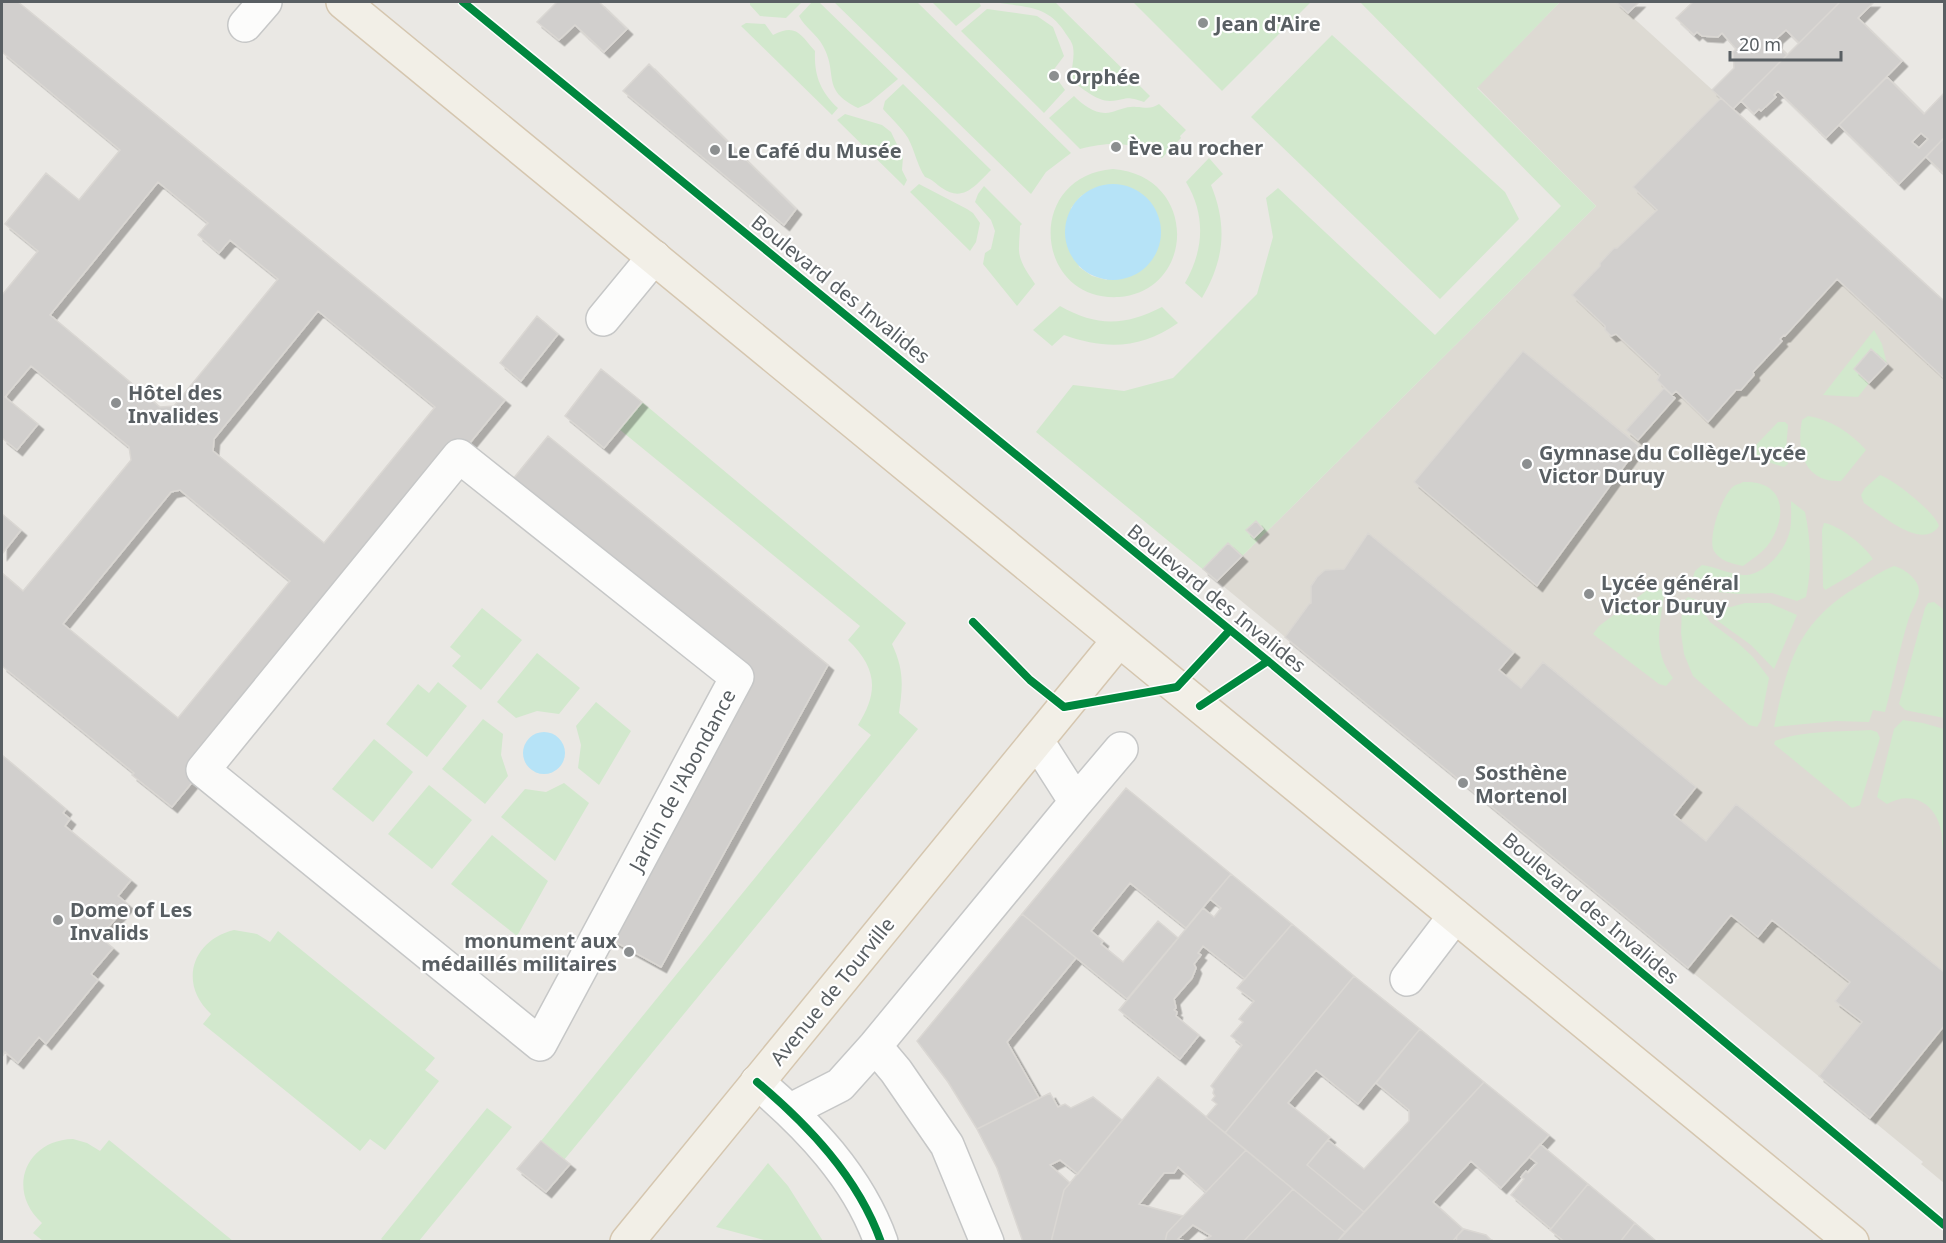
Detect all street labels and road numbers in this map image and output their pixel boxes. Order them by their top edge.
street label: Boulevard des Invalides [746,208,936,370]
street label: Boulevard des Invalides [1122,517,1312,679]
street label: Jardin de l'Abondance [622,684,742,878]
street label: Boulevard des Invalides [1497,826,1685,990]
street label: Avenue de Tourville [764,911,900,1071]

